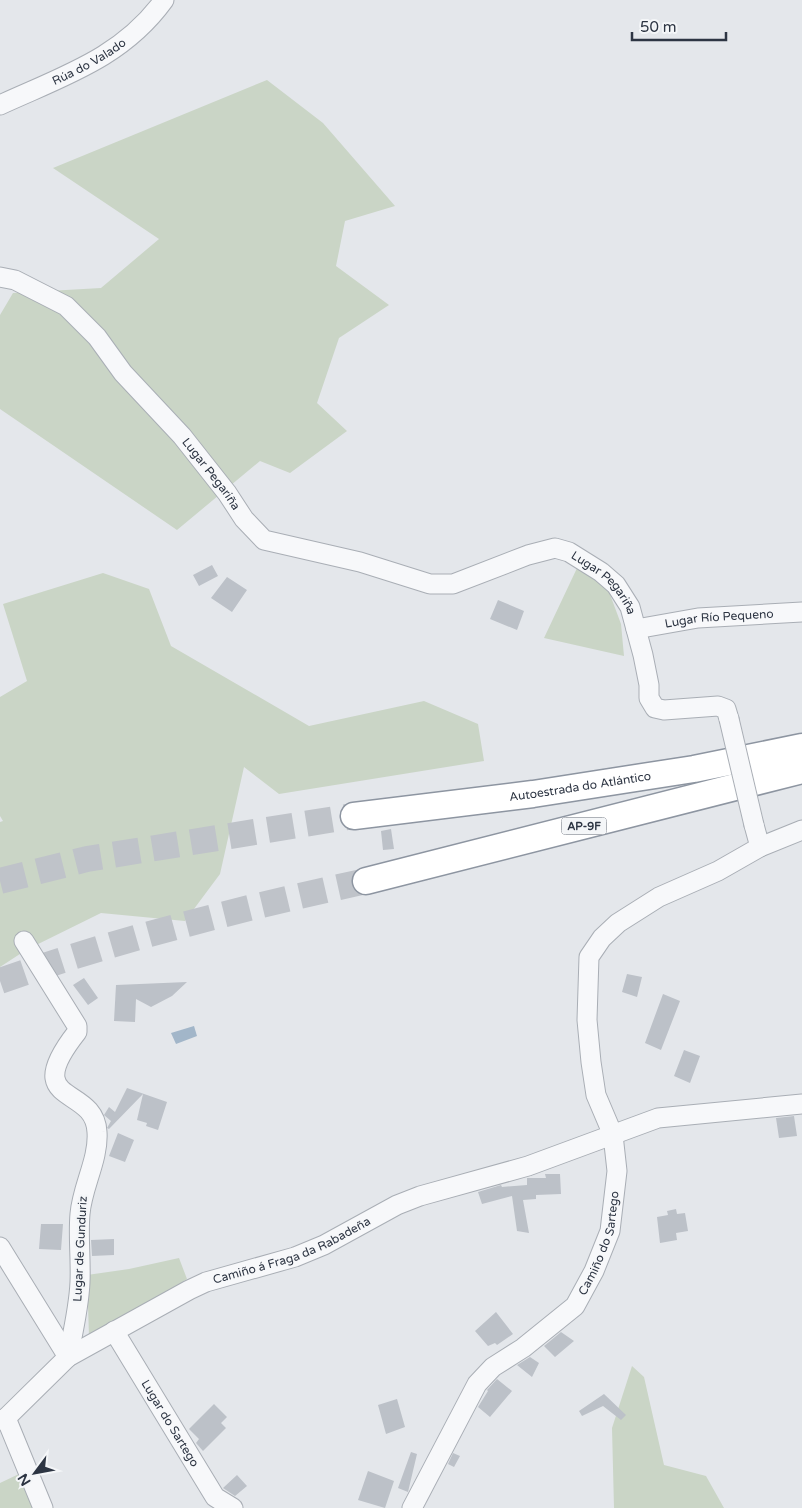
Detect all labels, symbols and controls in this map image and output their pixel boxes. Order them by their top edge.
scale bar [632,10,726,42]
text: 50 m [640,18,677,36]
street label: Rúa do Valado [50,35,129,88]
street label: Lugar Pegariña [179,435,243,513]
street label: Lugar Pegariña [569,548,639,616]
street label: Lugar Río Pequeno [664,607,774,631]
street label: Autoestrada do Atlántico [508,769,652,804]
road number: AP-9F [562,818,606,834]
street label: Camiño do Sartego [575,1190,622,1298]
street label: Lugar de Gunduriz [70,1196,90,1302]
street label: Camiño á Fraga da Rabadeña [211,1214,373,1287]
street label: Lugar do Sartego [138,1377,202,1469]
north arrow [10,1448,60,1498]
text: N [14,1470,35,1489]

